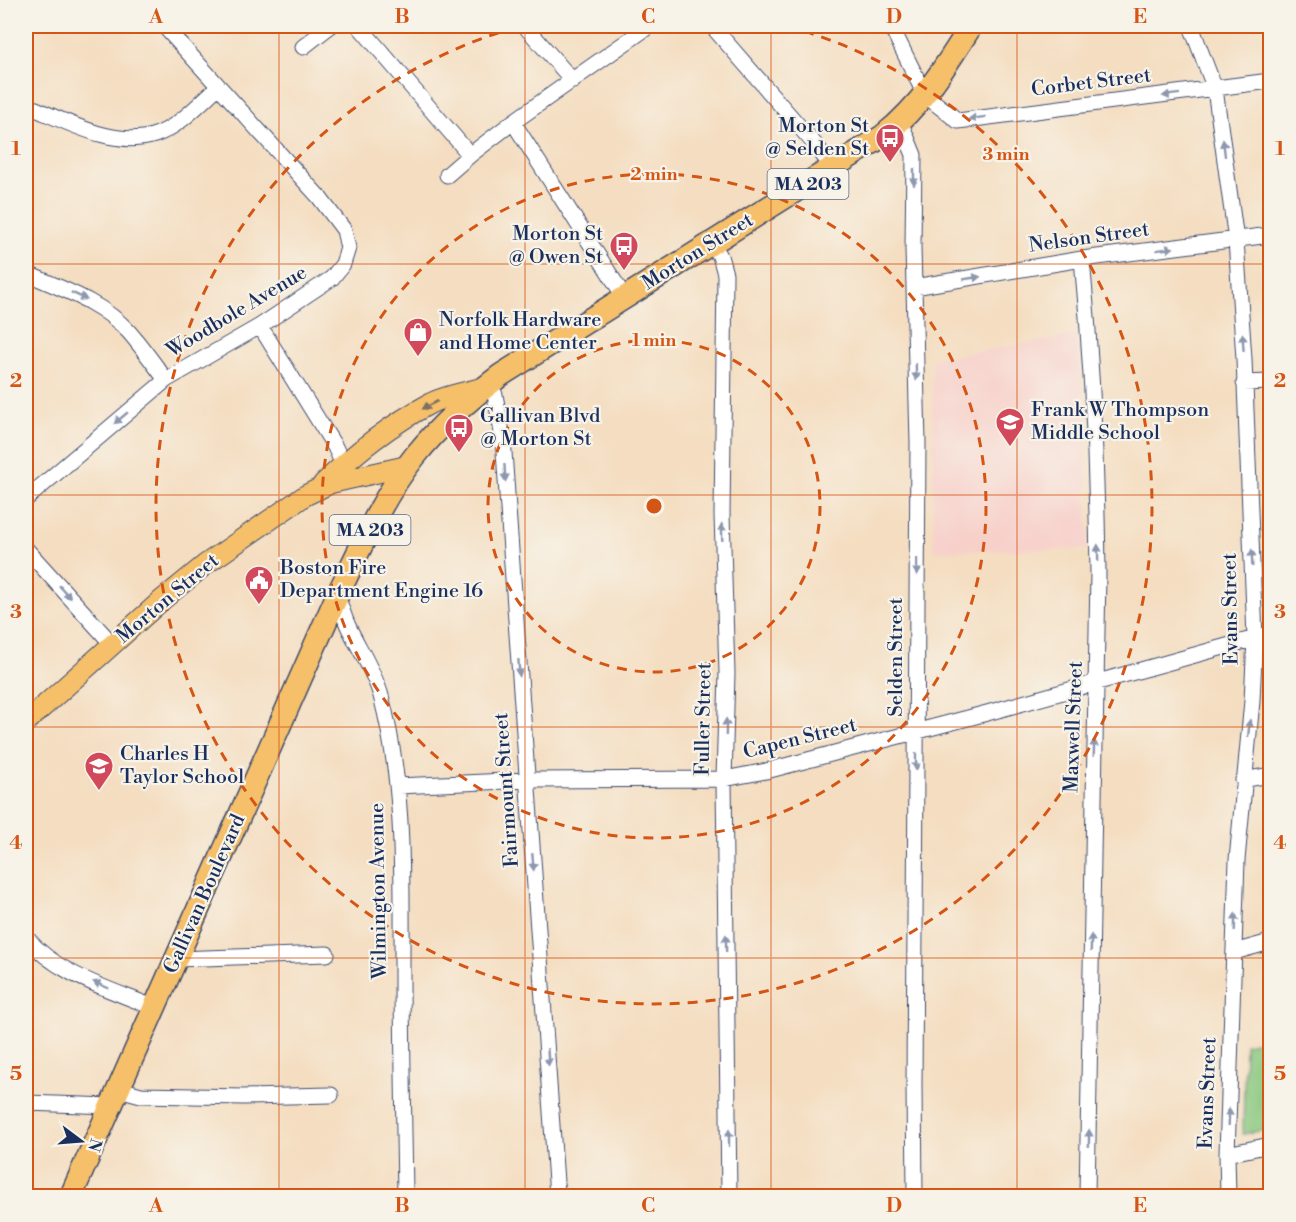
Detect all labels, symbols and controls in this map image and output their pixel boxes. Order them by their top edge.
text: A [148,5,164,30]
text: B [394,5,410,30]
text: C [641,5,655,30]
text: D [886,5,902,30]
text: E [1133,5,1147,30]
street label: Corbet Street [1030,63,1152,103]
one-way arrow [1161,90,1180,99]
place label: Morton St @ Selden St [765,114,869,162]
one-way arrow [968,114,987,123]
bus stop icon: Morton St @ Selden St [874,122,906,164]
text: 1 [11,137,21,162]
text: 1 [1275,137,1285,162]
one-way arrow [1219,139,1229,158]
text: 3 min [983,143,1029,166]
text: 2 min [630,163,678,186]
one-way arrow [909,168,919,187]
road number: MA 203 [768,169,848,199]
street label: Morton Street [638,208,758,296]
street label: Nelson Street [1027,217,1151,259]
place label: Morton St @ Owen St [508,222,603,270]
bus stop icon: Morton St @ Owen St [608,230,640,272]
one-way arrow [1155,244,1174,253]
street label: Woodbole Avenue [161,260,312,364]
one-way arrow [962,273,981,282]
one-way arrow [70,292,87,301]
place label: Norfolk Hardware and Home Center [439,308,601,356]
shop icon: Norfolk Hardware and Home Center [402,316,434,358]
text: 1 min [632,329,676,352]
one-way arrow [1238,333,1247,352]
one-way arrow [911,363,921,382]
text: 2 [10,369,22,394]
text: 2 [1274,369,1286,394]
place label: Frank W Thompson Middle School [1031,398,1209,446]
one-way arrow [421,400,438,410]
place label: Gallivan Blvd @ Morton St [480,404,601,452]
school or university icon: Frank W Thompson Middle School [994,406,1026,448]
one-way arrow [113,411,129,424]
bus stop icon: Gallivan Blvd @ Morton St [443,412,475,454]
one-way arrow [501,464,510,483]
centre of rings [644,496,664,516]
road number: MA 203 [330,515,410,545]
one-way arrow [718,523,727,542]
one-way arrow [1093,544,1103,563]
street label: Morton Street [111,549,225,649]
one-way arrow [1247,549,1256,568]
street label: Evans Street [1218,553,1244,665]
place label: Boston Fire Department Engine 16 [279,556,483,604]
one-way arrow [912,558,922,577]
public building icon: Boston Fire Department Engine 16 [243,564,275,606]
one-way arrow [58,584,71,599]
street label: Selden Street [884,597,909,717]
text: 3 [10,600,22,625]
text: 3 [1274,600,1286,625]
one-way arrow [514,658,524,677]
street label: Maxwell Street [1059,661,1089,793]
street label: Fuller Street [691,662,717,776]
street label: Fairmount Street [489,712,525,868]
street label: Capen Street [741,713,859,765]
one-way arrow [721,718,730,737]
one-way arrow [1244,718,1254,737]
one-way arrow [1090,739,1099,758]
place label: Charles H Taylor School [120,742,244,790]
school or university icon: Charles H Taylor School [83,750,115,792]
one-way arrow [911,753,921,772]
street label: Wilmington Avenue [365,803,393,980]
street label: Gallivan Boulevard [159,810,252,978]
text: 4 [9,831,23,856]
text: 4 [1273,831,1287,856]
one-way arrow [528,853,538,872]
one-way arrow [1230,913,1240,932]
one-way arrow [721,934,731,953]
one-way arrow [1086,934,1096,953]
one-way arrow [91,980,109,990]
street label: Evans Street [1194,1036,1222,1150]
one-way arrow [543,1047,553,1066]
text: 5 [10,1062,22,1087]
text: 5 [1274,1062,1286,1087]
one-way arrow [1224,1108,1233,1127]
north arrow [51,1111,111,1171]
one-way arrow [724,1129,734,1148]
one-way arrow [1084,1129,1093,1148]
text: N [83,1136,106,1154]
text: A [148,1194,164,1219]
text: B [394,1194,410,1219]
text: C [641,1194,655,1219]
text: D [886,1194,902,1219]
text: E [1133,1194,1147,1219]

